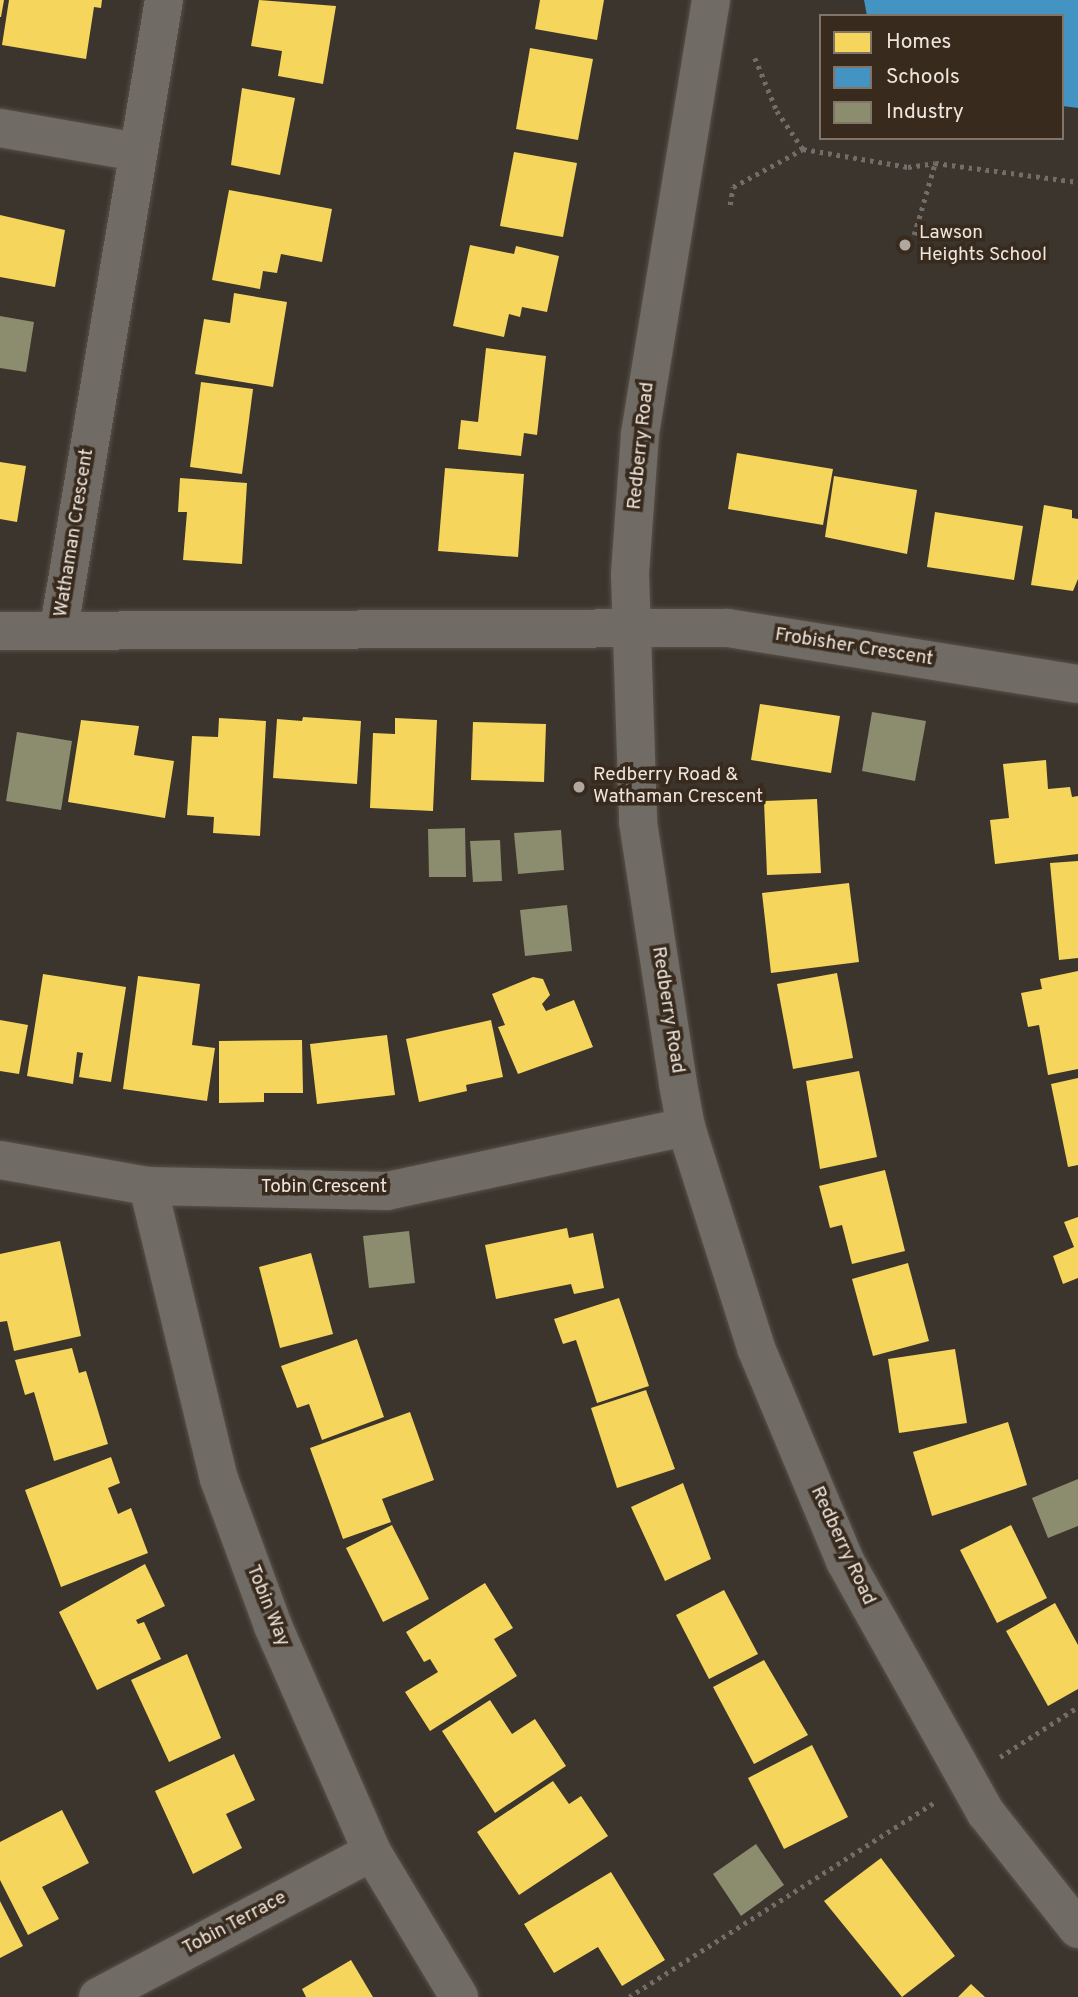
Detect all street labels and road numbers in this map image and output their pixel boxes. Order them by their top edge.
street label: Redberry Road [624,381,660,511]
street label: Wathaman Crescent [50,447,100,619]
street label: Frobisher Crescent [773,624,935,672]
street label: Redberry Road [646,945,688,1075]
street label: Tobin Crescent [261,1177,387,1199]
street label: Redberry Road [805,1483,879,1609]
street label: Tobin Way [240,1562,294,1650]
street label: Tobin Terrace [179,1887,291,1961]

